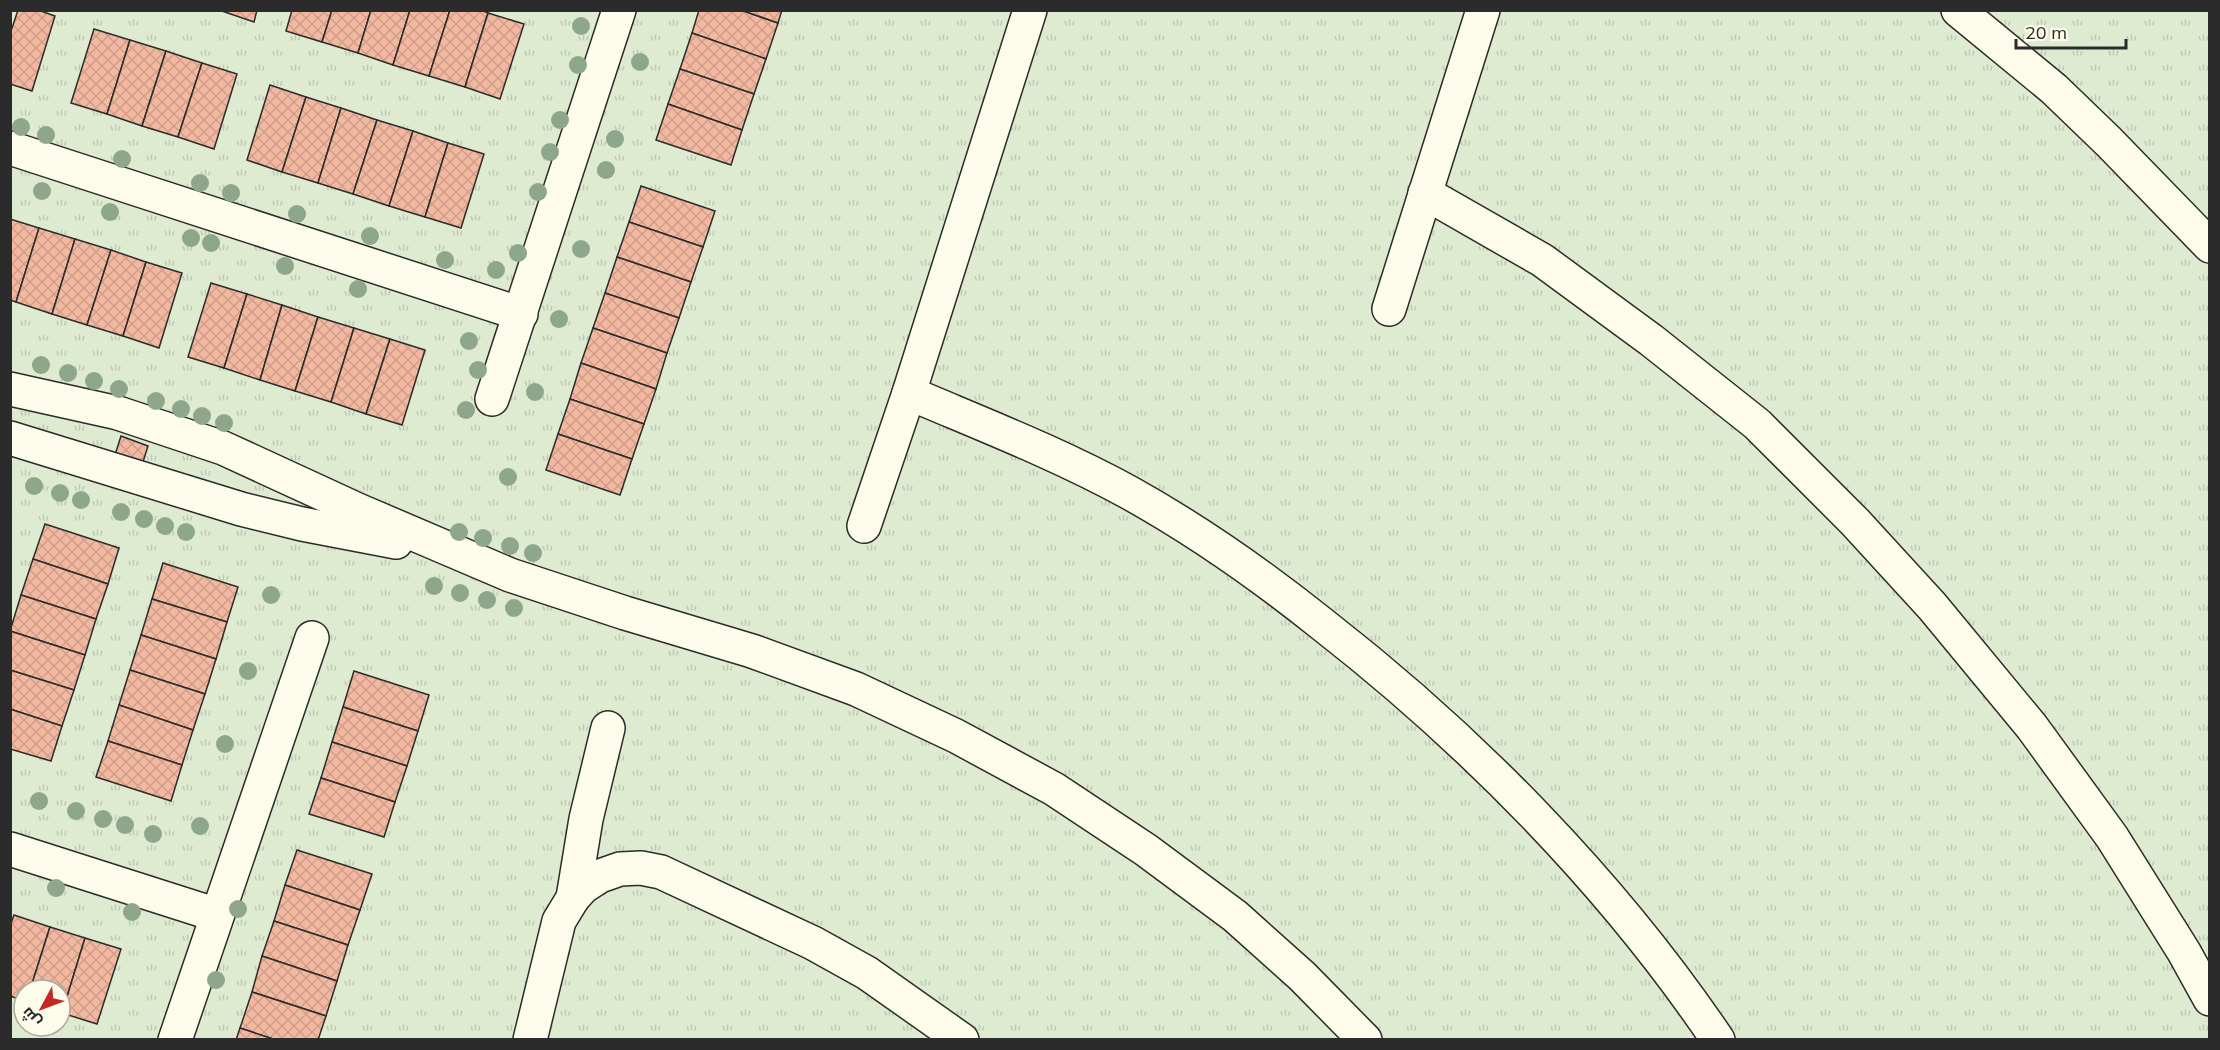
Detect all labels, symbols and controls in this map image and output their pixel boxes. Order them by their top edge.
scale bar [2016,12,2126,50]
text: 20 m [2025,21,2067,44]
north arrow [12,978,72,1038]
text: ش [16,1004,45,1032]

